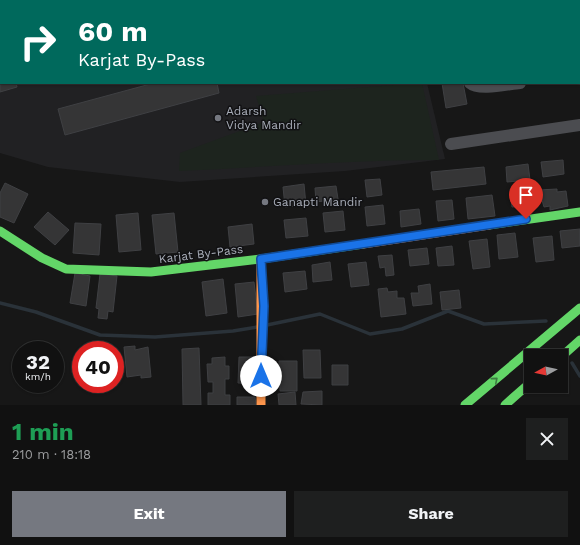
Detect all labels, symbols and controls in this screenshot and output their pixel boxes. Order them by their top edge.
text: 60 m [78,15,148,48]
icon: right [12,16,64,68]
text: Karjat By-Pass [78,49,205,70]
place label: Adarsh Vidya Mandir [226,104,301,132]
marker: Adarsh Vidya Mandir [213,113,223,123]
pin [509,178,543,219]
icon: arrive [515,184,537,206]
place label: Ganapti Mandir [273,195,363,209]
marker: Ganapti Mandir [260,197,270,207]
street label: Karjat By-Pass [158,242,244,266]
speed limit sign: 40 [72,341,124,393]
north arrow [524,349,568,393]
map controls [524,349,568,393]
text: 32 [26,350,50,374]
position arrow [240,355,282,397]
text: km/h [25,371,51,382]
one-way arrow [491,378,498,385]
text: 1 min [12,418,74,446]
button: close [526,418,568,460]
text: 210 m · 18:18 [12,447,91,462]
button: Exit [12,491,286,537]
button: Share [294,491,568,537]

